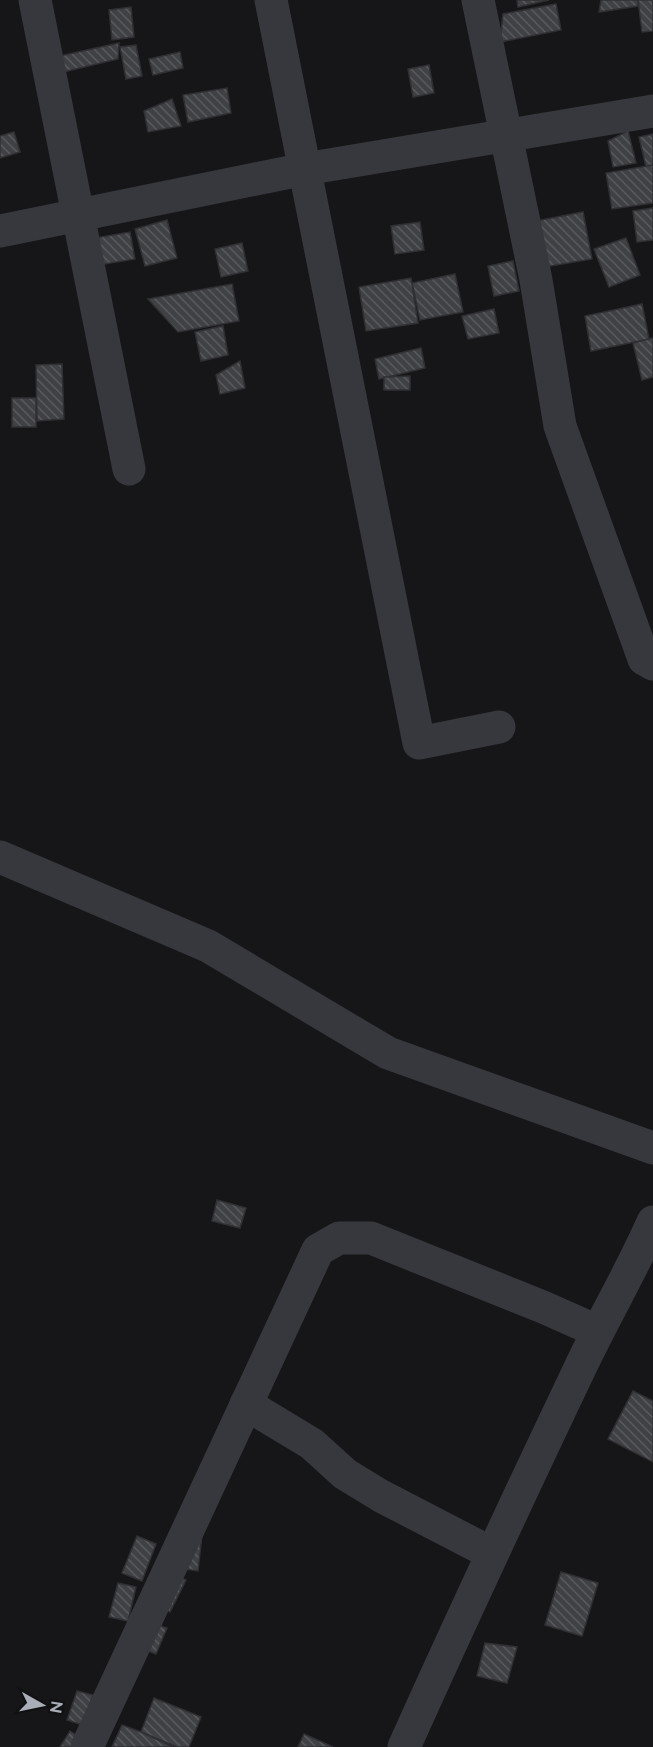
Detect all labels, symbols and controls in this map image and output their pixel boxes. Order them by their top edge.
north arrow [12,1675,72,1735]
text: N [46,1700,67,1715]

